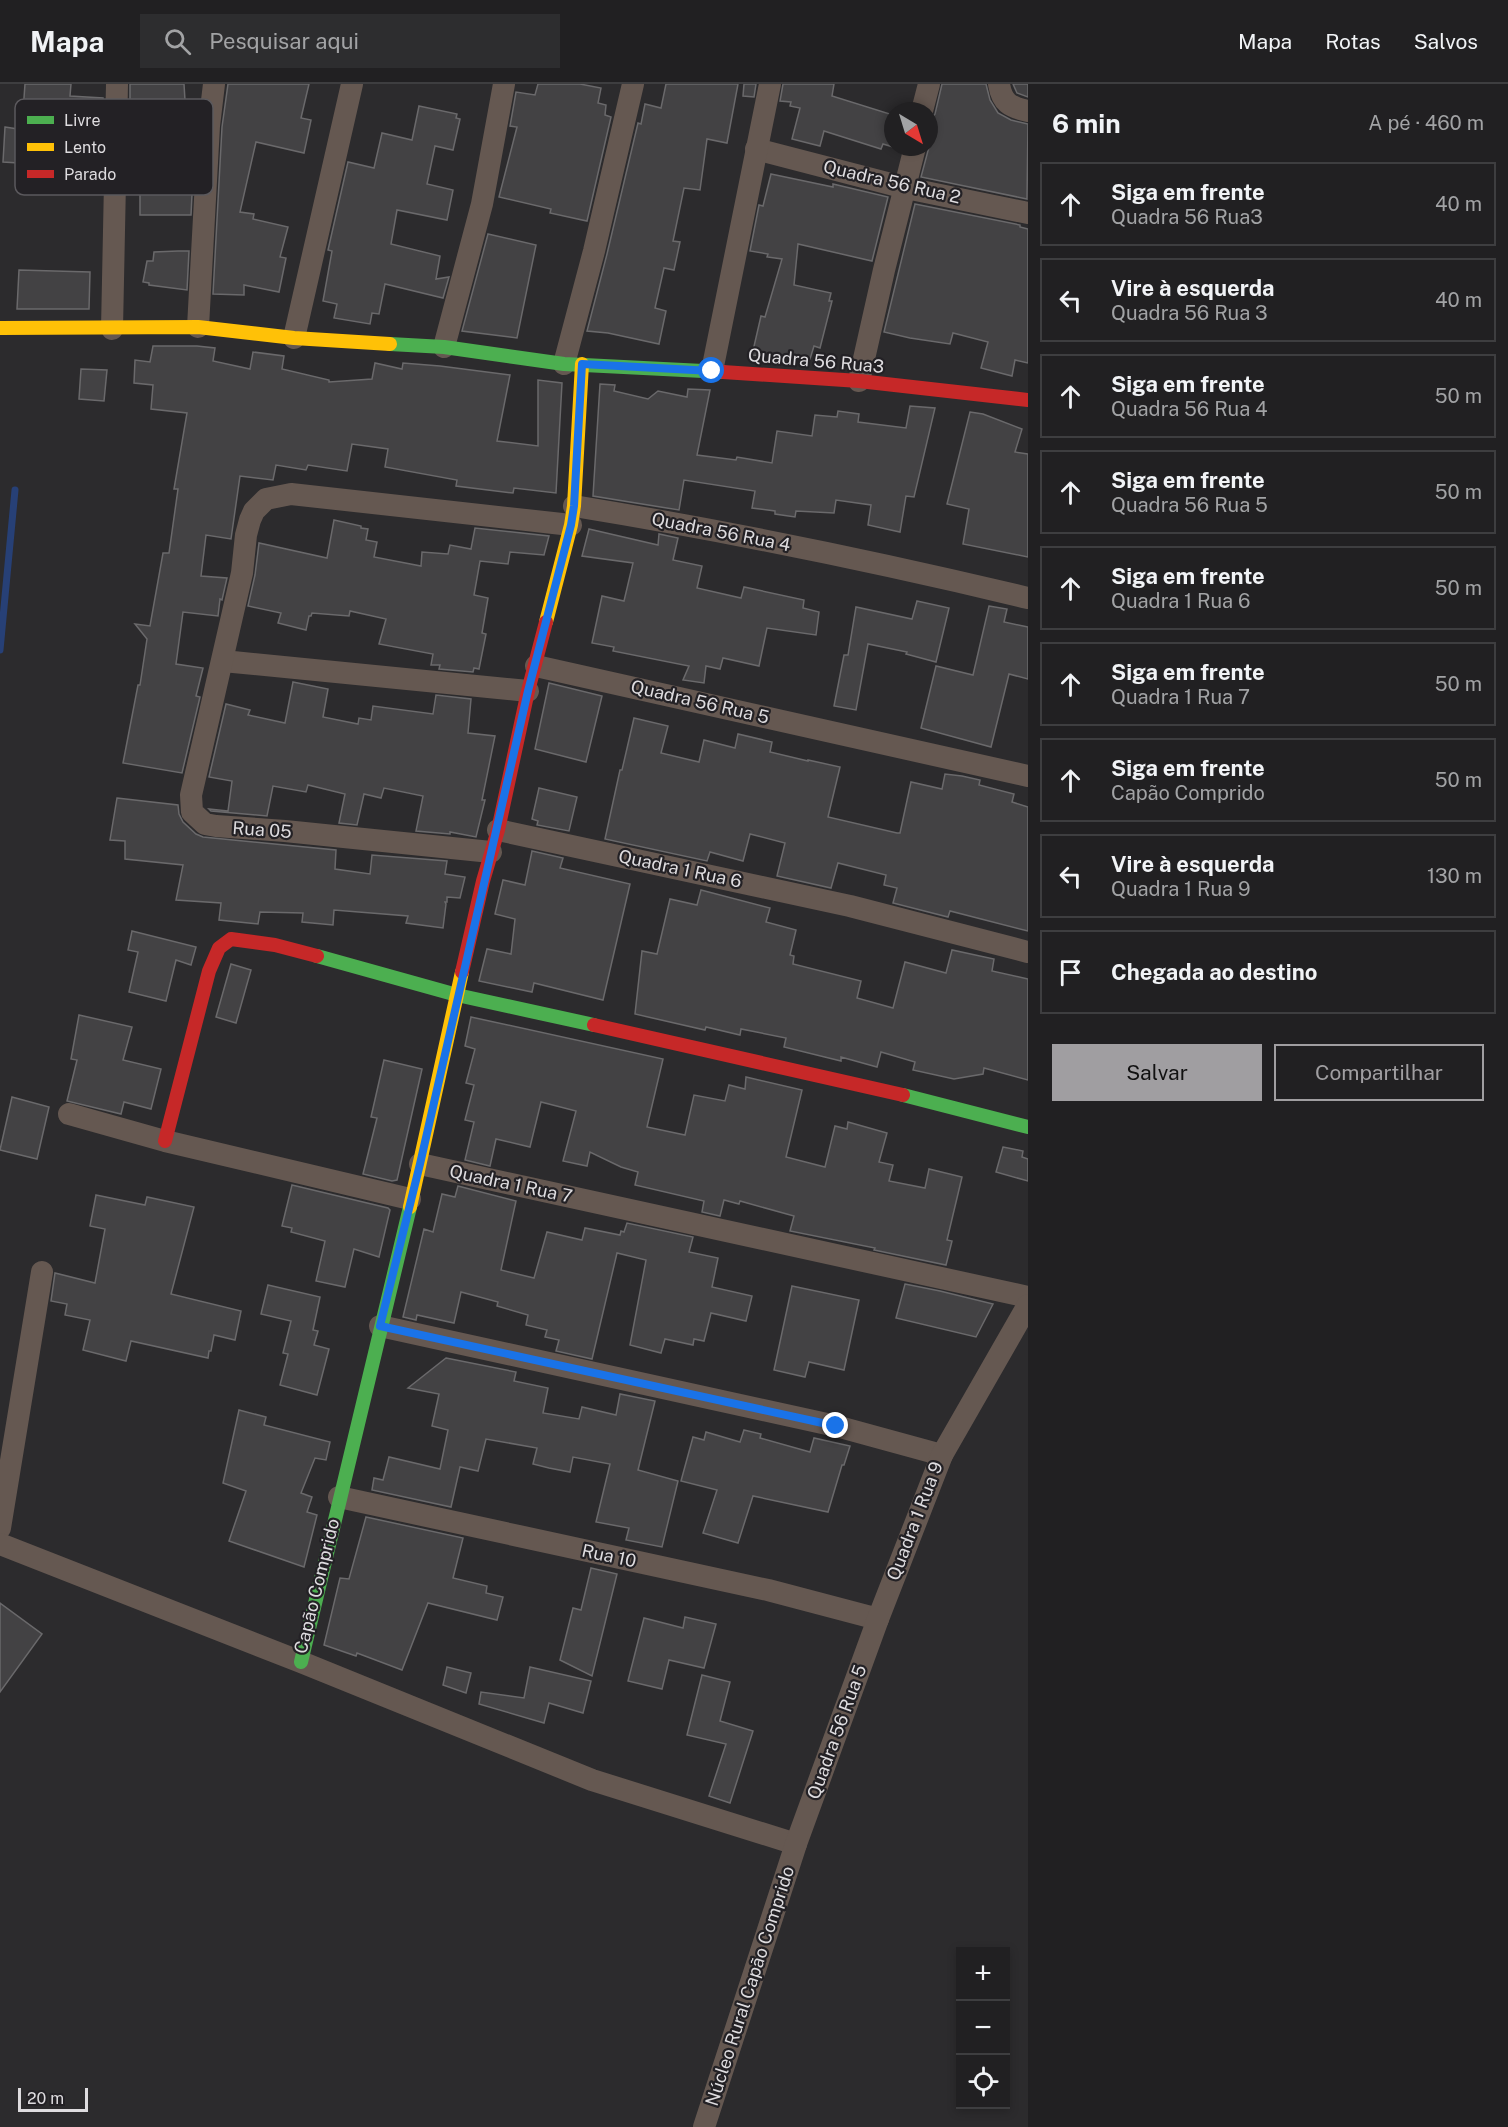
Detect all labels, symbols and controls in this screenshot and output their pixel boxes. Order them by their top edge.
search box [140,14,560,68]
text: Mapa [30,25,104,58]
icon: search [161,25,194,58]
text: Pesquisar aqui [209,28,359,54]
text: Mapa [1238,29,1292,54]
text: Rotas [1325,29,1381,54]
text: Salvos [1414,29,1478,54]
legend [15,99,213,195]
north arrow [884,102,938,156]
text: 6 min [1052,108,1121,139]
text: Livre [64,111,100,130]
text: A pé · 460 m [1368,111,1484,135]
text: Lento [64,138,106,157]
street label: Quadra 56 Rua 2 [821,155,963,208]
text: Parado [64,165,116,184]
text: Siga em frente [1111,179,1265,205]
icon: ahead [1054,188,1087,221]
text: 40 m [1435,192,1482,216]
text: Quadra 56 Rua3 [1111,205,1263,229]
text: Vire à esquerda [1111,275,1275,301]
icon: left [1054,284,1087,317]
text: 40 m [1435,288,1482,312]
text: Quadra 56 Rua 3 [1111,301,1268,325]
street label: Quadra 56 Rua3 [747,344,885,377]
route start [698,357,724,383]
text: Siga em frente [1111,371,1265,397]
icon: ahead [1054,380,1087,413]
text: 50 m [1435,384,1482,408]
text: Quadra 56 Rua 4 [1111,397,1268,421]
text: Siga em frente [1111,467,1265,493]
icon: ahead [1054,476,1087,509]
text: 50 m [1435,480,1482,504]
text: Quadra 56 Rua 5 [1111,493,1268,517]
street label: Quadra 56 Rua 4 [650,508,792,555]
text: Siga em frente [1111,563,1265,589]
icon: ahead [1054,572,1087,605]
text: 50 m [1435,576,1482,600]
text: Quadra 1 Rua 6 [1111,589,1250,613]
text: Siga em frente [1111,659,1265,685]
icon: ahead [1054,668,1087,701]
text: 50 m [1435,672,1482,696]
street label: Quadra 56 Rua 5 [629,675,771,728]
text: Quadra 1 Rua 7 [1111,685,1250,709]
text: Siga em frente [1111,755,1265,781]
icon: ahead [1054,764,1087,797]
text: 50 m [1435,768,1482,792]
text: Capão Comprido [1111,781,1265,805]
street label: Rua 05 [232,817,292,842]
street label: Quadra 1 Rua 6 [617,845,744,892]
text: Vire à esquerda [1111,851,1275,877]
icon: left [1054,860,1087,893]
text: 130 m [1427,864,1482,888]
text: Quadra 1 Rua 9 [1111,877,1250,901]
icon: arrive [1054,956,1087,989]
text: Chegada ao destino [1111,959,1317,985]
button: Salvar [1052,1044,1262,1101]
button: Compartilhar [1274,1044,1484,1101]
street label: Quadra 1 Rua 7 [448,1160,574,1207]
route end [822,1412,848,1438]
street label: Quadra 1 Rua 9 [882,1458,947,1583]
street label: Capão Comprido [290,1516,343,1656]
street label: Rua 10 [580,1540,638,1572]
street label: Quadra 56 Rua 5 [803,1662,871,1802]
street label: Núcleo Rural Capão Comprido [701,1863,798,2108]
map controls [956,1947,1010,2109]
button: + [956,1947,1010,2001]
button: − [956,2001,1010,2055]
button: locate [956,2055,1010,2109]
scale bar [18,2085,88,2112]
text: 20 m [27,2089,64,2108]

